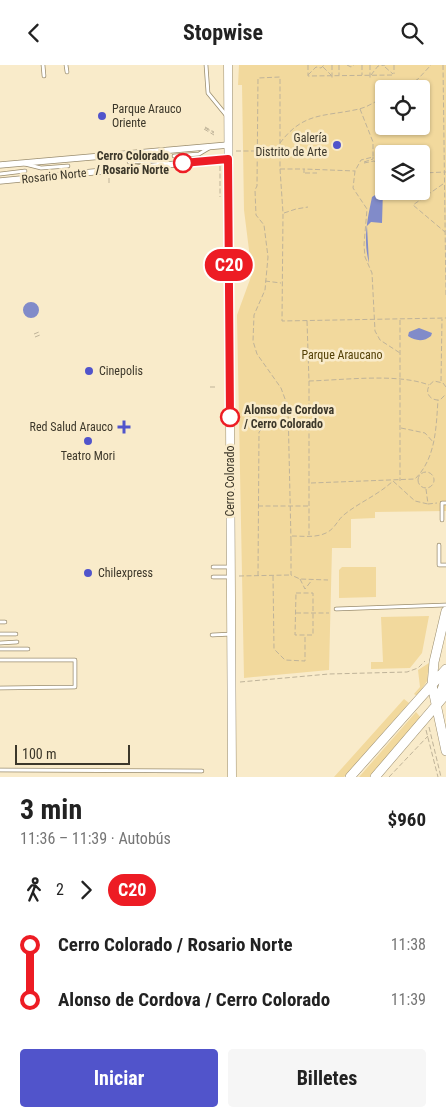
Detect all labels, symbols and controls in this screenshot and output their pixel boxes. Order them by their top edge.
icon: back [20,19,48,47]
icon: search [398,19,426,47]
text: Stopwise [183,20,263,45]
map controls [375,80,430,200]
button: locate [375,80,430,135]
place label: Parque Arauco Oriente [112,102,182,130]
marker: Parque Arauco Oriente [96,110,108,122]
place label: Galería Distrito de Arte [255,131,327,159]
marker: Galería Distrito de Arte [331,139,343,151]
button: layers [375,145,430,200]
place label: Cerro Colorado / Rosario Norte [96,149,169,177]
marker: Cerro Colorado / Rosario Norte [173,153,193,173]
street label: Rosario Norte [21,166,88,186]
line badge: C20 [200,249,258,281]
text: C20 [215,254,243,275]
park label: Parque Araucano [301,348,383,362]
place label: Cinepolis [99,364,143,378]
marker: Cinepolis [83,365,95,377]
place label: Alonso de Cordova / Cerro Colorado [244,403,335,431]
marker: Alonso de Cordova / Cerro Colorado [220,407,240,427]
place label: Red Salud Arauco [30,420,113,434]
marker: Red Salud Arauco [117,420,131,434]
marker: Teatro Mori [82,435,94,447]
street label: Cerro Colorado [223,445,237,517]
place label: Teatro Mori [61,449,115,463]
place label: Chilexpress [98,566,153,580]
marker: Chilexpress [82,567,94,579]
scale bar [15,742,130,765]
text: 100 m [22,746,57,762]
text: 3 min [20,793,82,826]
text: $960 [388,808,426,831]
text: 11:36 – 11:39 · Autobús [20,829,171,848]
icon: walk [20,876,48,904]
icon: forward [72,876,100,904]
text: C20 [118,879,146,900]
text: 2 [56,880,64,899]
text: Cerro Colorado / Rosario Norte [58,933,293,956]
text: 11:38 [391,935,426,954]
text: Alonso de Cordova / Cerro Colorado [58,988,330,1011]
text: 11:39 [391,990,426,1009]
button: Iniciar [20,1049,218,1107]
button: Billetes [228,1049,426,1107]

